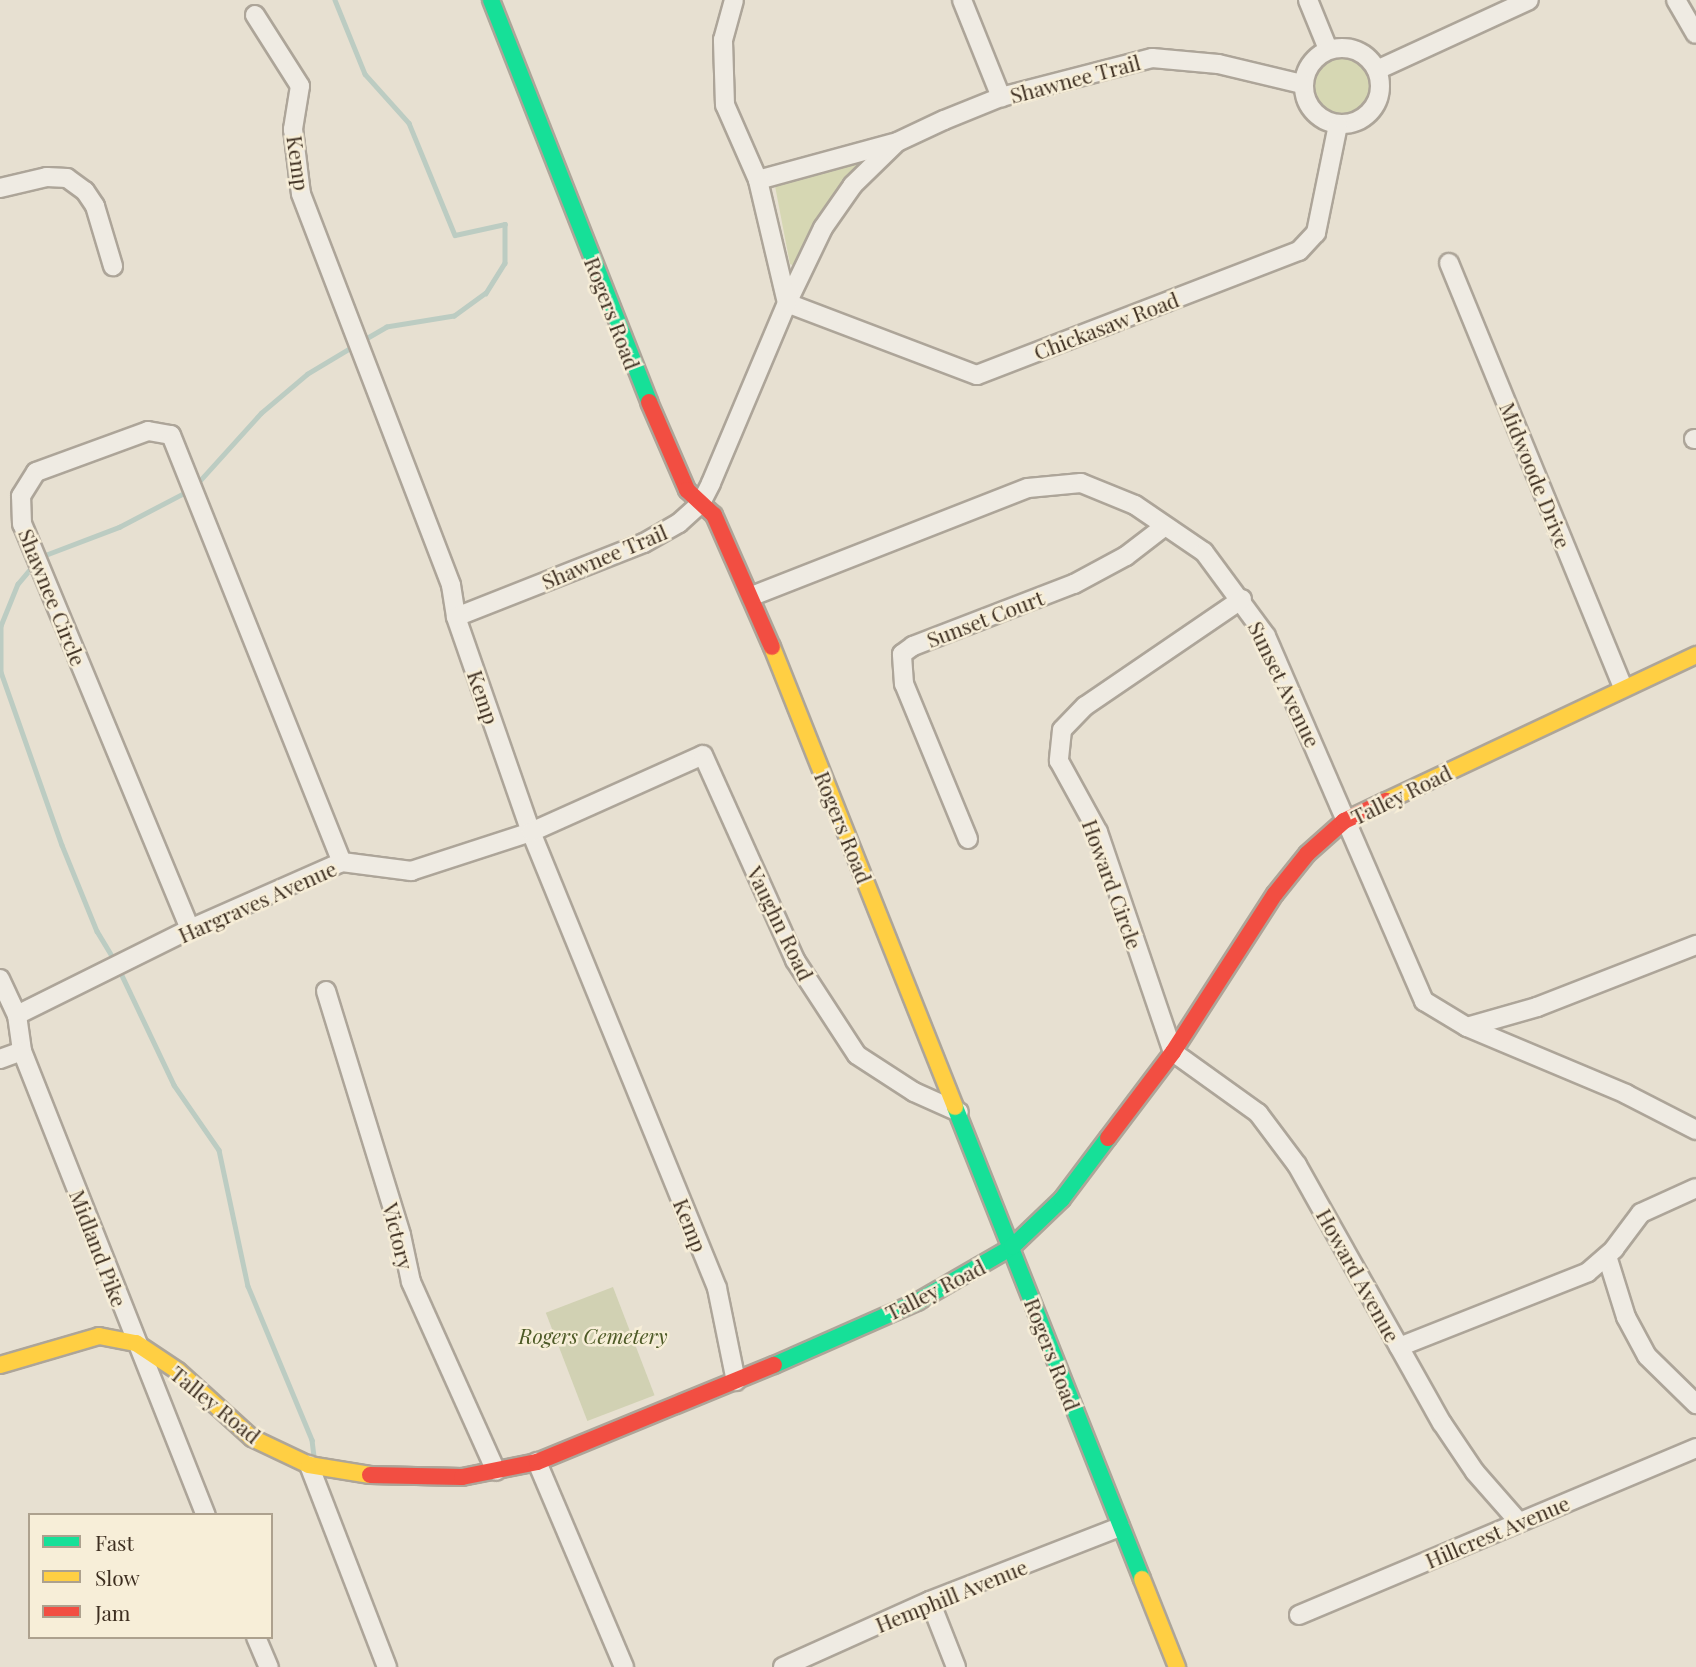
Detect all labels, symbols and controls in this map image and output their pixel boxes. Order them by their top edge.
street label: Shawnee Trail [1007,48,1143,108]
street label: Kemp [283,134,315,192]
street label: Rogers Road [580,253,646,373]
street label: Chickasaw Road [1030,286,1182,364]
street label: Midwoode Drive [1495,398,1577,552]
street label: Shawnee Trail [537,518,671,594]
street label: Shawnee Circle [14,525,92,669]
street label: Sunset Court [923,584,1047,652]
street label: Sunset Avenue [1243,616,1327,752]
street label: Kemp [463,667,505,727]
street label: Talley Road [1346,759,1456,829]
street label: Rogers Road [810,767,878,887]
street label: Howard Circle [1078,816,1148,952]
street label: Hargraves Avenue [174,855,340,947]
street label: Vaughn Road [743,862,819,984]
street label: Midland Pike [65,1186,133,1310]
street label: Kemp [669,1195,713,1255]
street label: Victory [379,1200,419,1272]
street label: Howard Avenue [1312,1204,1406,1346]
street label: Talley Road [881,1253,989,1325]
street label: Rogers Road [1020,1294,1086,1414]
park label: Rogers Cemetery [518,1322,668,1348]
street label: Talley Road [166,1360,266,1448]
street label: Hillcrest Avenue [1421,1489,1573,1573]
legend [28,1513,273,1639]
text: Fast [95,1528,134,1556]
street label: Hemphill Avenue [871,1553,1031,1637]
text: Slow [95,1563,140,1591]
text: Jam [95,1598,131,1626]

